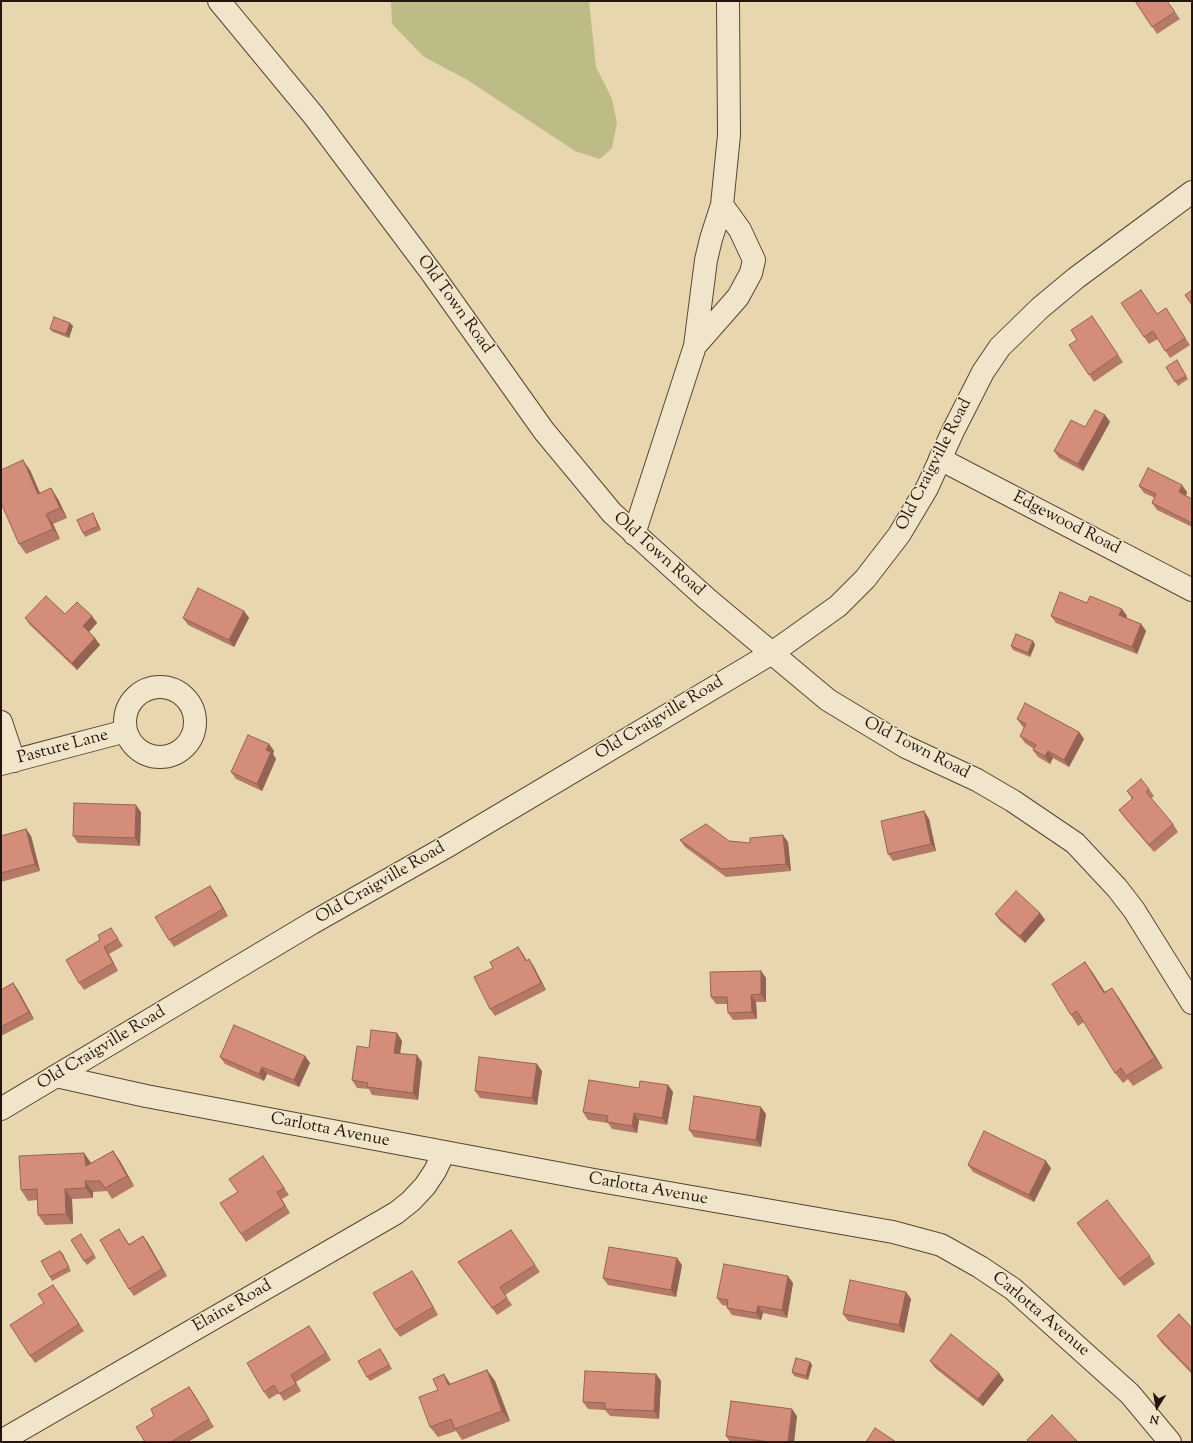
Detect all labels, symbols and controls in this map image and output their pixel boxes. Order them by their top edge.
street label: Old Town Road [412,252,496,358]
street label: Old Craigville Road [893,395,977,535]
street label: Edgewood Road [1009,488,1123,560]
street label: Old Town Road [608,509,708,601]
street label: Old Craigville Road [592,673,728,765]
street label: Old Town Road [860,714,972,784]
street label: Pasture Lane [15,726,111,770]
street label: Old Craigville Road [313,839,449,929]
street label: Old Craigville Road [34,1003,170,1095]
street label: Carlotta Avenue [269,1109,391,1153]
street label: Carlotta Avenue [587,1169,709,1211]
street label: Carlotta Avenue [987,1268,1093,1362]
street label: Elaine Road [190,1276,276,1338]
north arrow [1137,1387,1177,1427]
text: N [1149,1410,1161,1427]

